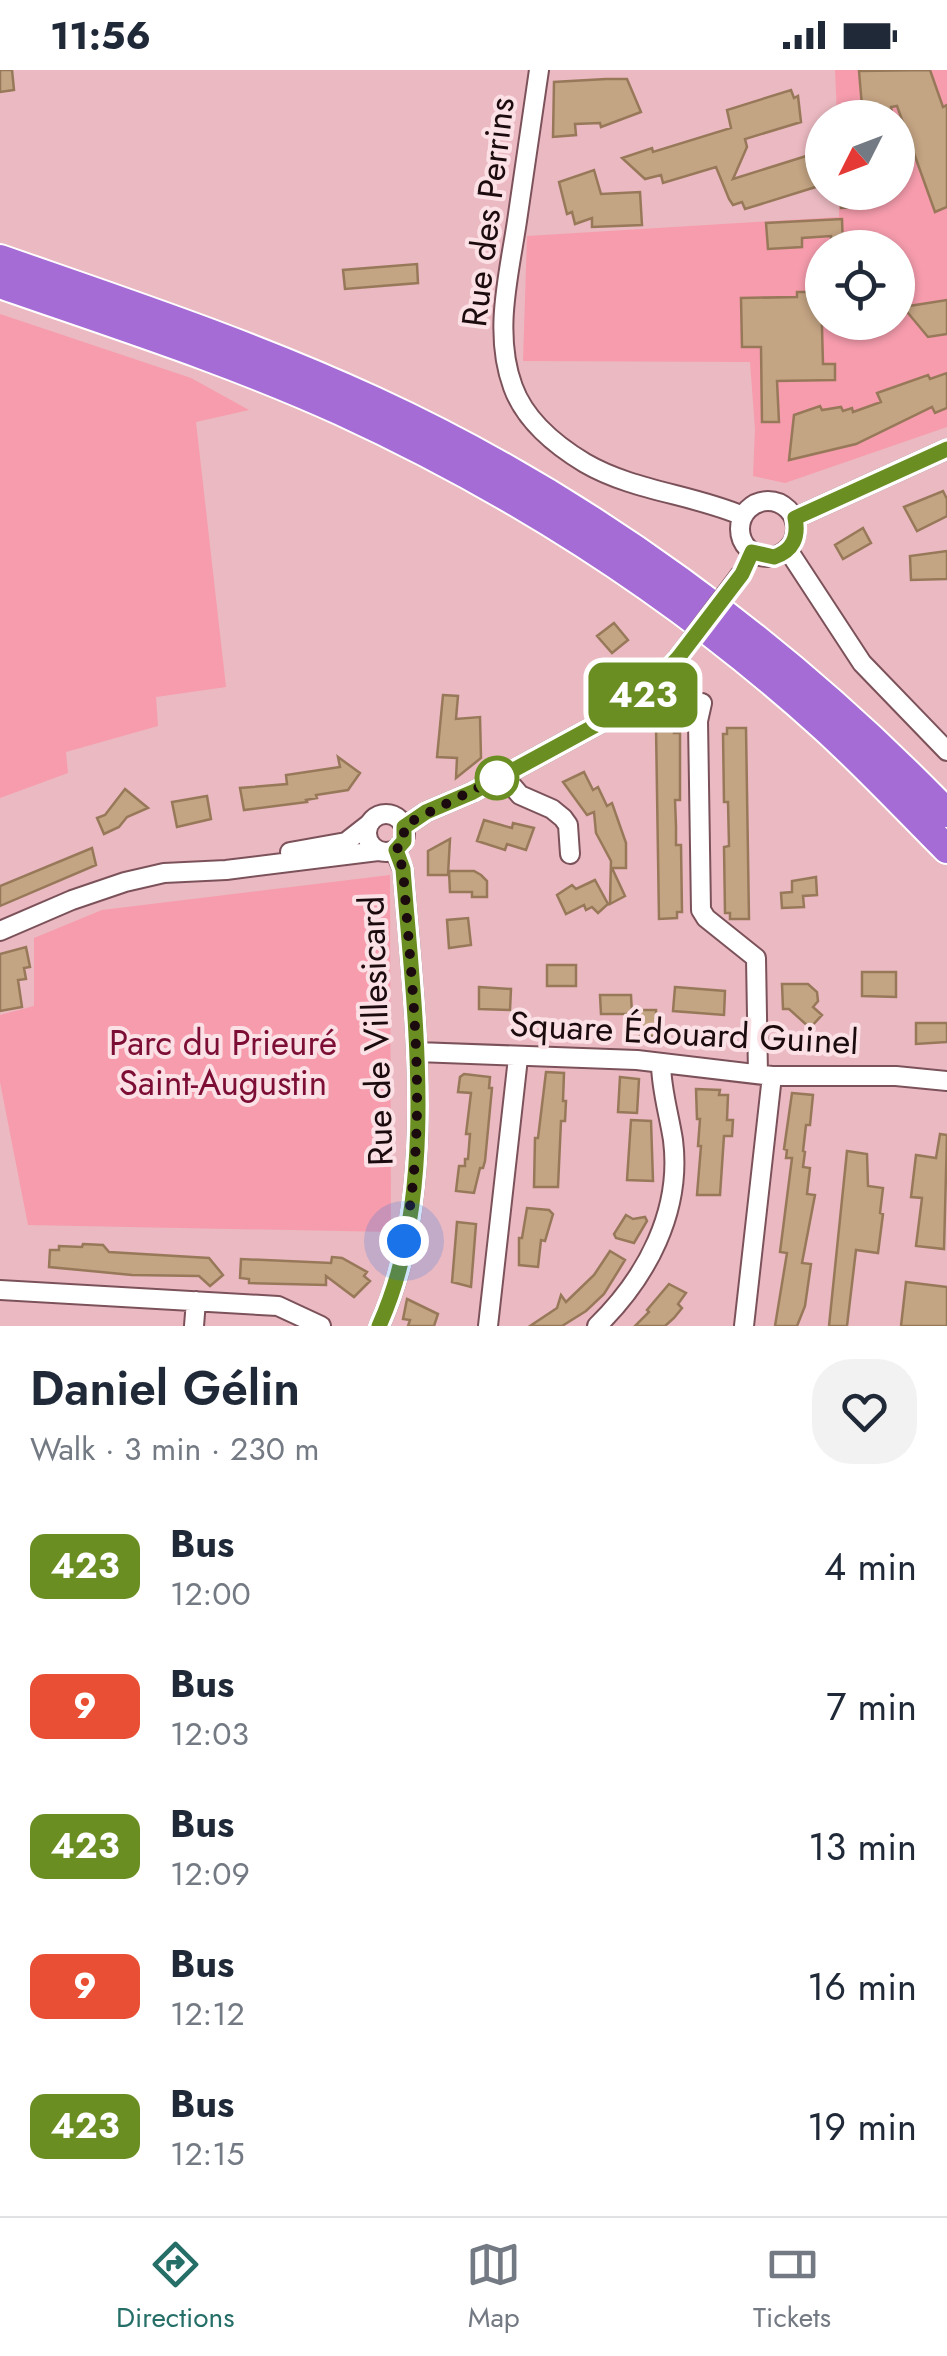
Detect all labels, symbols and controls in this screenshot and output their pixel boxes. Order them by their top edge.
text: 11:56 [50,8,151,63]
street label: Rue des Perrins [449,94,527,330]
north arrow [805,100,915,210]
map controls [805,100,915,340]
button: locate [805,230,915,340]
line badge: 423 [586,662,700,728]
text: 423 [608,670,678,720]
unlabelled marker [476,757,518,799]
street label: Rue de Villesicard [346,895,406,1167]
street label: Square Édouard Guinel [508,999,860,1067]
park label: Parc du Prieuré Saint-Augustin [109,1018,337,1108]
your location [379,1216,429,1266]
text: Daniel Gélin [30,1354,300,1423]
button: heart [812,1359,917,1464]
text: Walk · 3 min · 230 m [30,1426,320,1472]
text: Bus [170,1516,234,1571]
text: 4 min [824,1539,917,1594]
text: 423 [50,1541,120,1591]
text: 12:00 [170,1571,251,1617]
text: Bus [170,1656,234,1711]
text: 7 min [826,1679,917,1734]
text: 9 [73,1681,97,1731]
text: 12:03 [170,1711,249,1757]
text: Bus [170,1796,234,1851]
text: 13 min [808,1819,917,1874]
text: 423 [50,1821,120,1871]
text: 12:09 [170,1851,250,1897]
text: Bus [170,1936,234,1991]
text: 16 min [807,1959,917,2014]
text: 9 [73,1961,97,2011]
text: 12:12 [170,1991,245,2037]
text: Bus [170,2076,234,2131]
text: 19 min [807,2099,917,2154]
text: 423 [50,2101,120,2151]
text: 12:15 [170,2131,245,2177]
tab: Directions [116,2237,234,2338]
tab: Map [466,2237,521,2338]
tab: Tickets [753,2237,831,2338]

